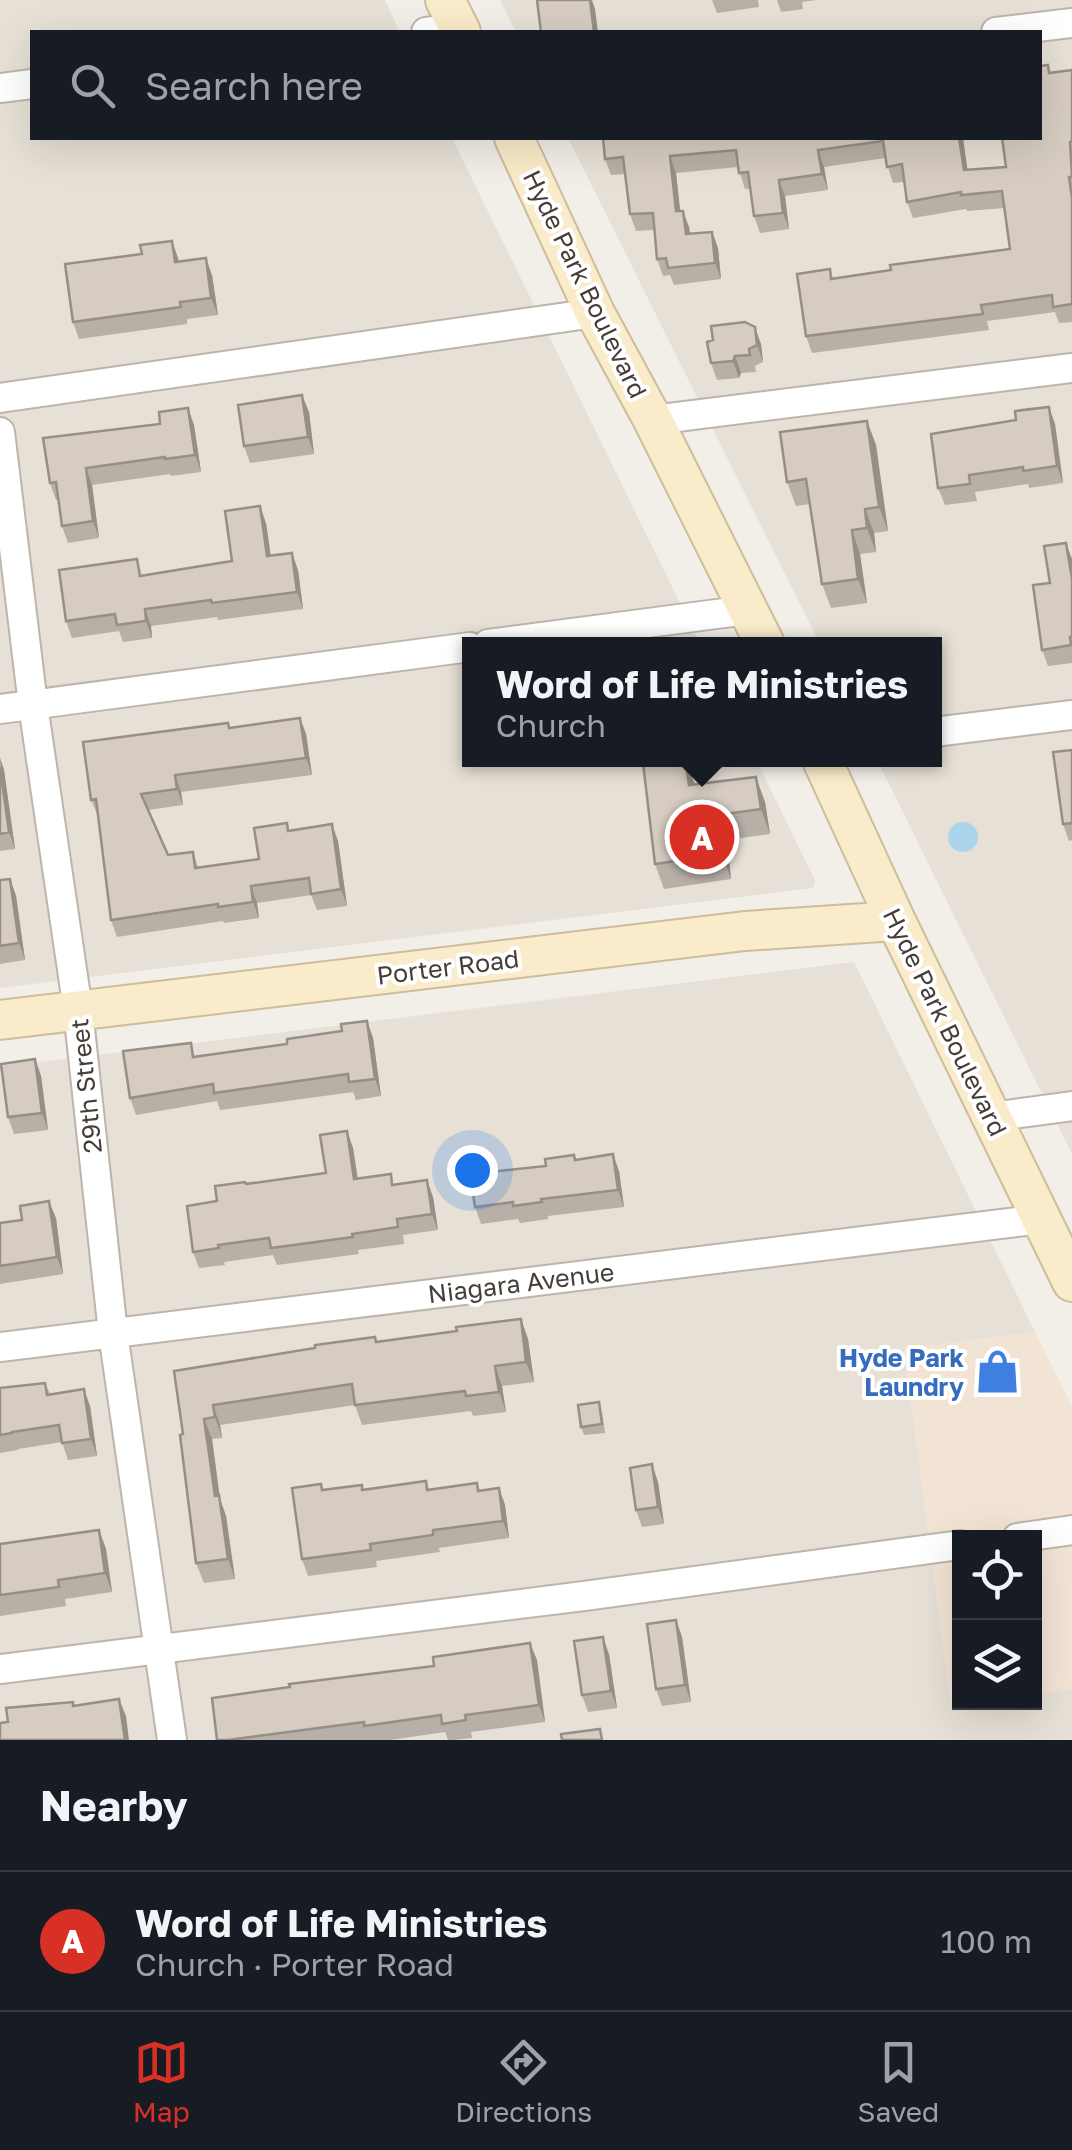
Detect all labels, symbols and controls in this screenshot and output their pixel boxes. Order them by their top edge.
search box [30,30,1042,140]
icon: search [65,58,120,113]
text: Search here [145,63,363,108]
street label: Hyde Park Boulevard [517,165,654,403]
popup [462,637,942,767]
text: Word of Life Ministries [496,661,908,706]
text: Church [496,706,606,744]
pin: A [670,800,734,874]
street label: Hyde Park Boulevard [877,903,1014,1141]
street label: Porter Road [375,942,521,991]
street label: 29th Street [63,1017,108,1155]
your location [447,1145,498,1196]
street label: Niagara Avenue [426,1256,616,1309]
place label: Hyde Park Laundry [839,1342,964,1402]
shop icon: Hyde Park Laundry [973,1348,1021,1396]
map controls [952,1530,1042,1710]
button: locate [952,1530,1042,1620]
button: layers [952,1620,1042,1710]
text: Nearby [40,1780,188,1830]
text: Word of Life Ministries [135,1900,548,1945]
text: A [61,1922,84,1960]
text: 100 m [940,1922,1032,1960]
text: Church · Porter Road [135,1945,454,1983]
tab: Map [133,2035,190,2128]
tab: Directions [455,2035,592,2128]
tab: Saved [857,2035,939,2128]

